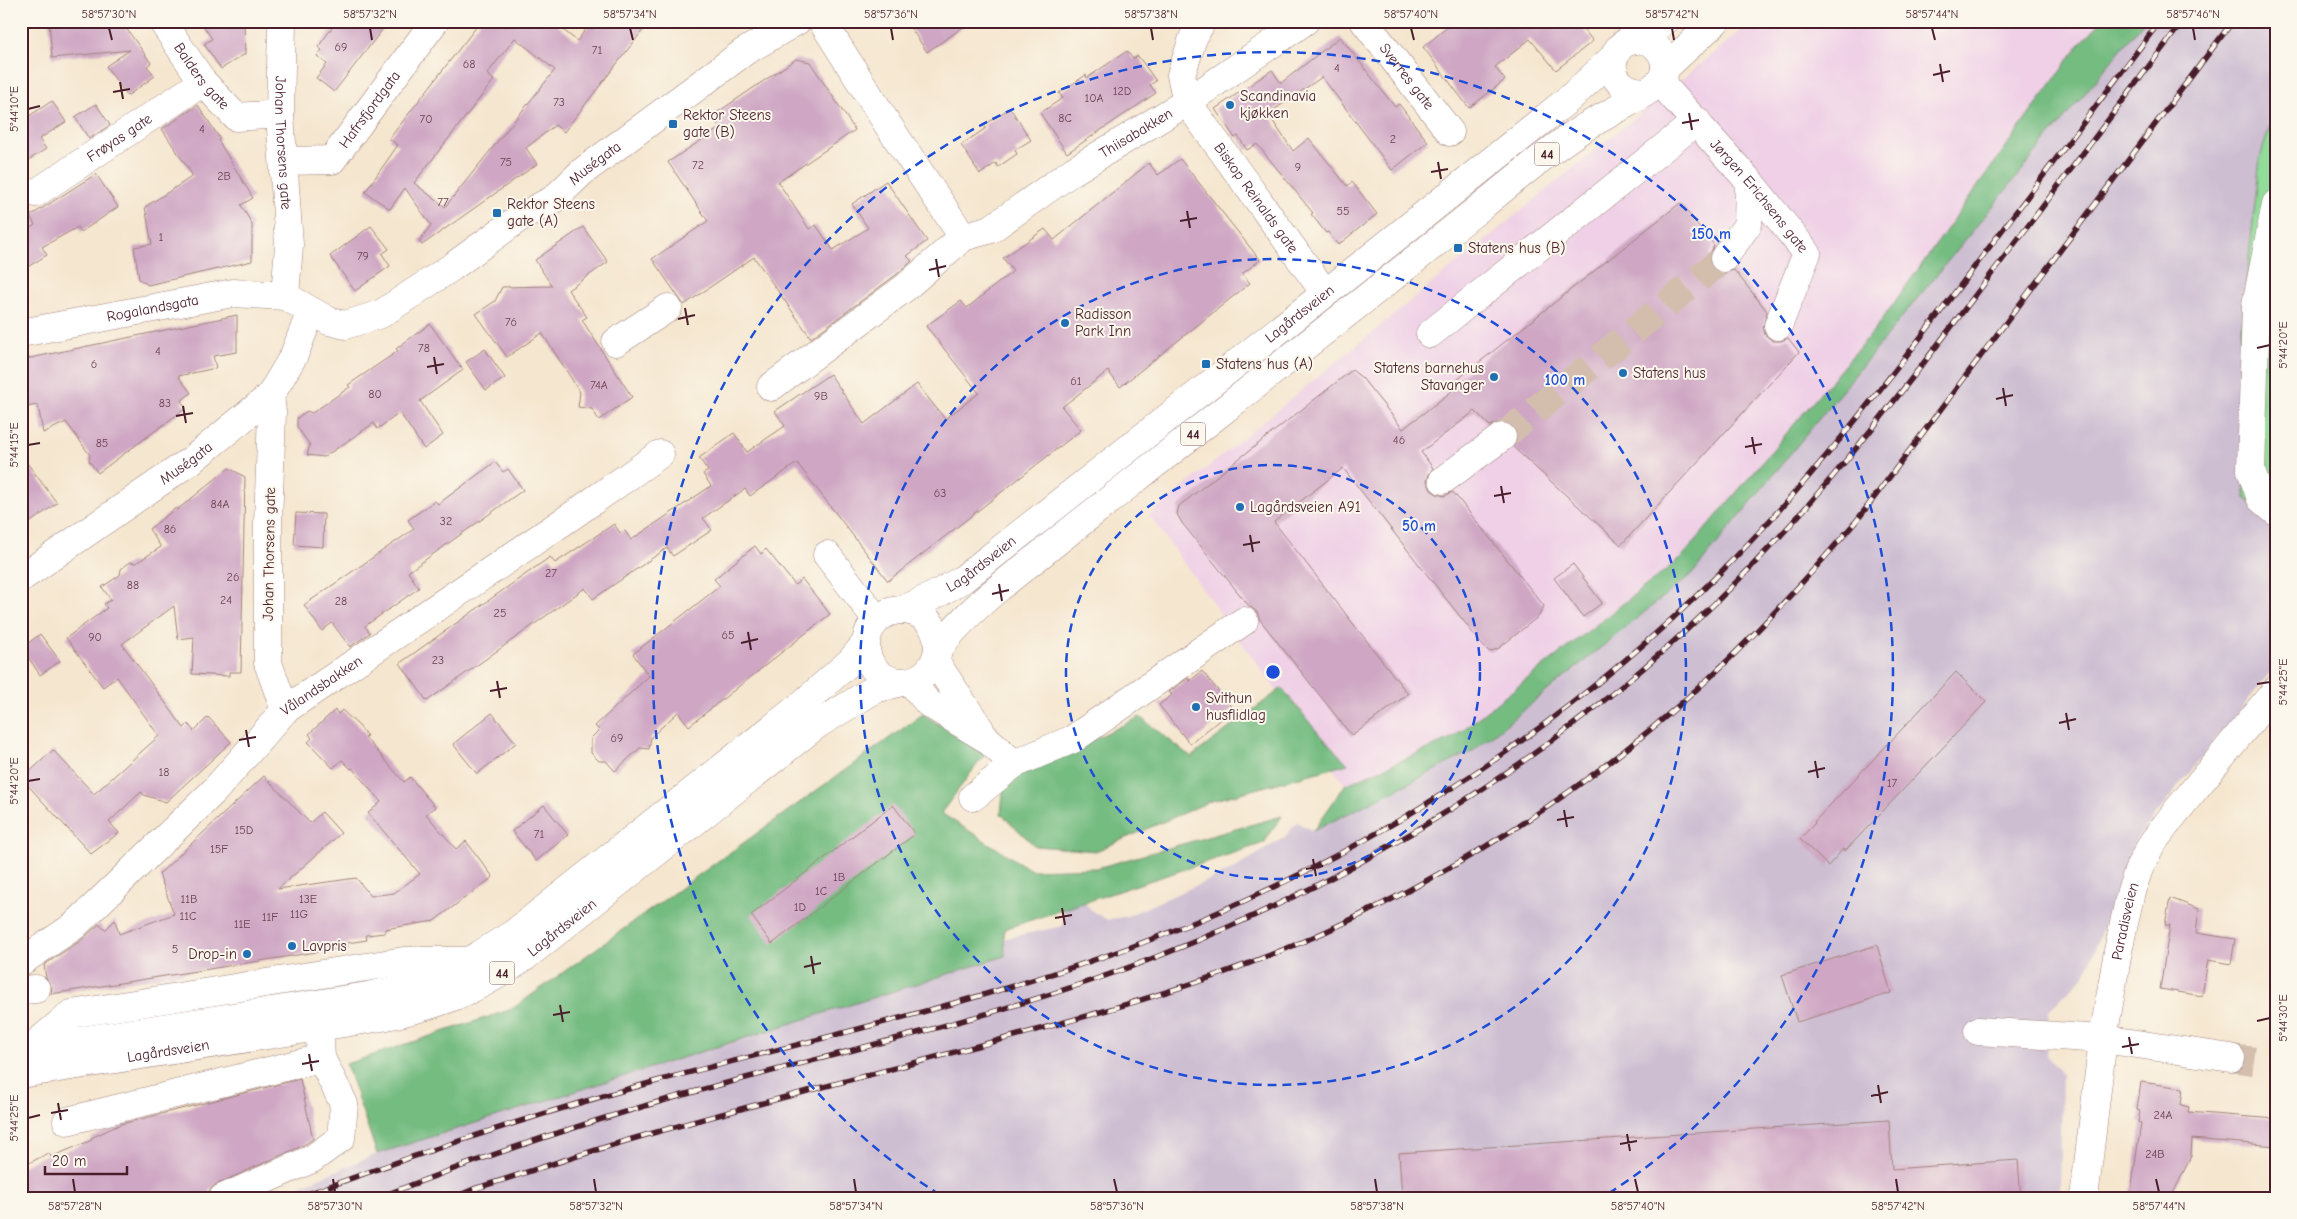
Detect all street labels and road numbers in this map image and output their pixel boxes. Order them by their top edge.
street label: Balders gate [170,39,234,114]
street label: Sverres gate [1375,39,1439,114]
street label: Hafrsfjordgata [335,67,404,152]
street label: Johan Thorsens gate [271,76,296,211]
street label: Thiisabakken [1096,104,1176,162]
street label: Frøyas gate [83,109,156,166]
street label: Jørgen Erichsens gate [1706,135,1812,257]
street label: Muségata [565,137,624,189]
street label: Biskop Reinalds gate [1210,139,1303,257]
road number: 44 [1534,142,1560,166]
street label: Lagårdsveien [1261,281,1338,347]
street label: Rogalandsgata [105,291,200,326]
road number: 44 [1180,422,1206,446]
street label: Muségata [156,438,216,488]
street label: Johan Thorsens gate [259,486,279,621]
street label: Lagårdsveien [943,532,1020,596]
street label: Vålandsbakken [277,651,366,720]
street label: Paradisveien [2108,880,2142,961]
street label: Lagårdsveien [524,895,600,960]
road number: 44 [490,961,514,984]
street label: Lagårdsveien [126,1035,211,1066]

